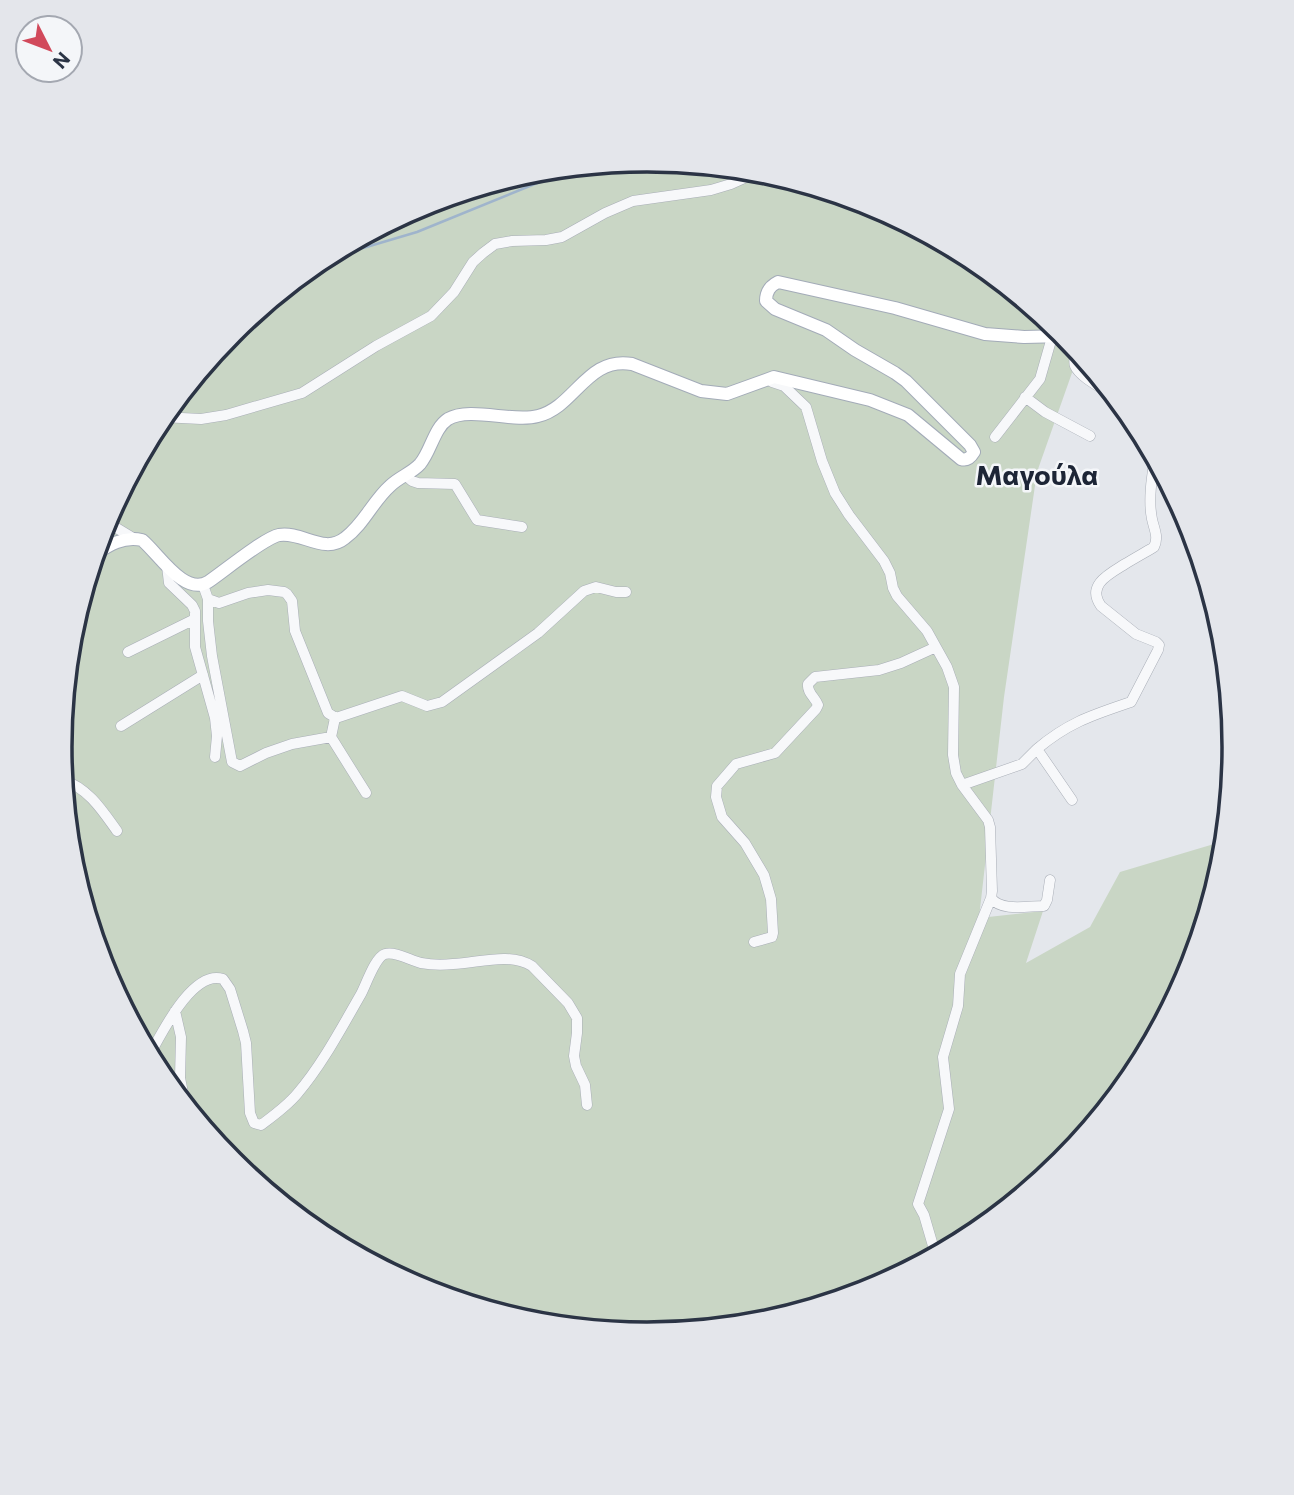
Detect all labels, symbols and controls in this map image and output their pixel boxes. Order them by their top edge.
north arrow [14,14,84,84]
text: N [49,48,75,74]
district label: Μαγούλα [976,457,1098,491]

